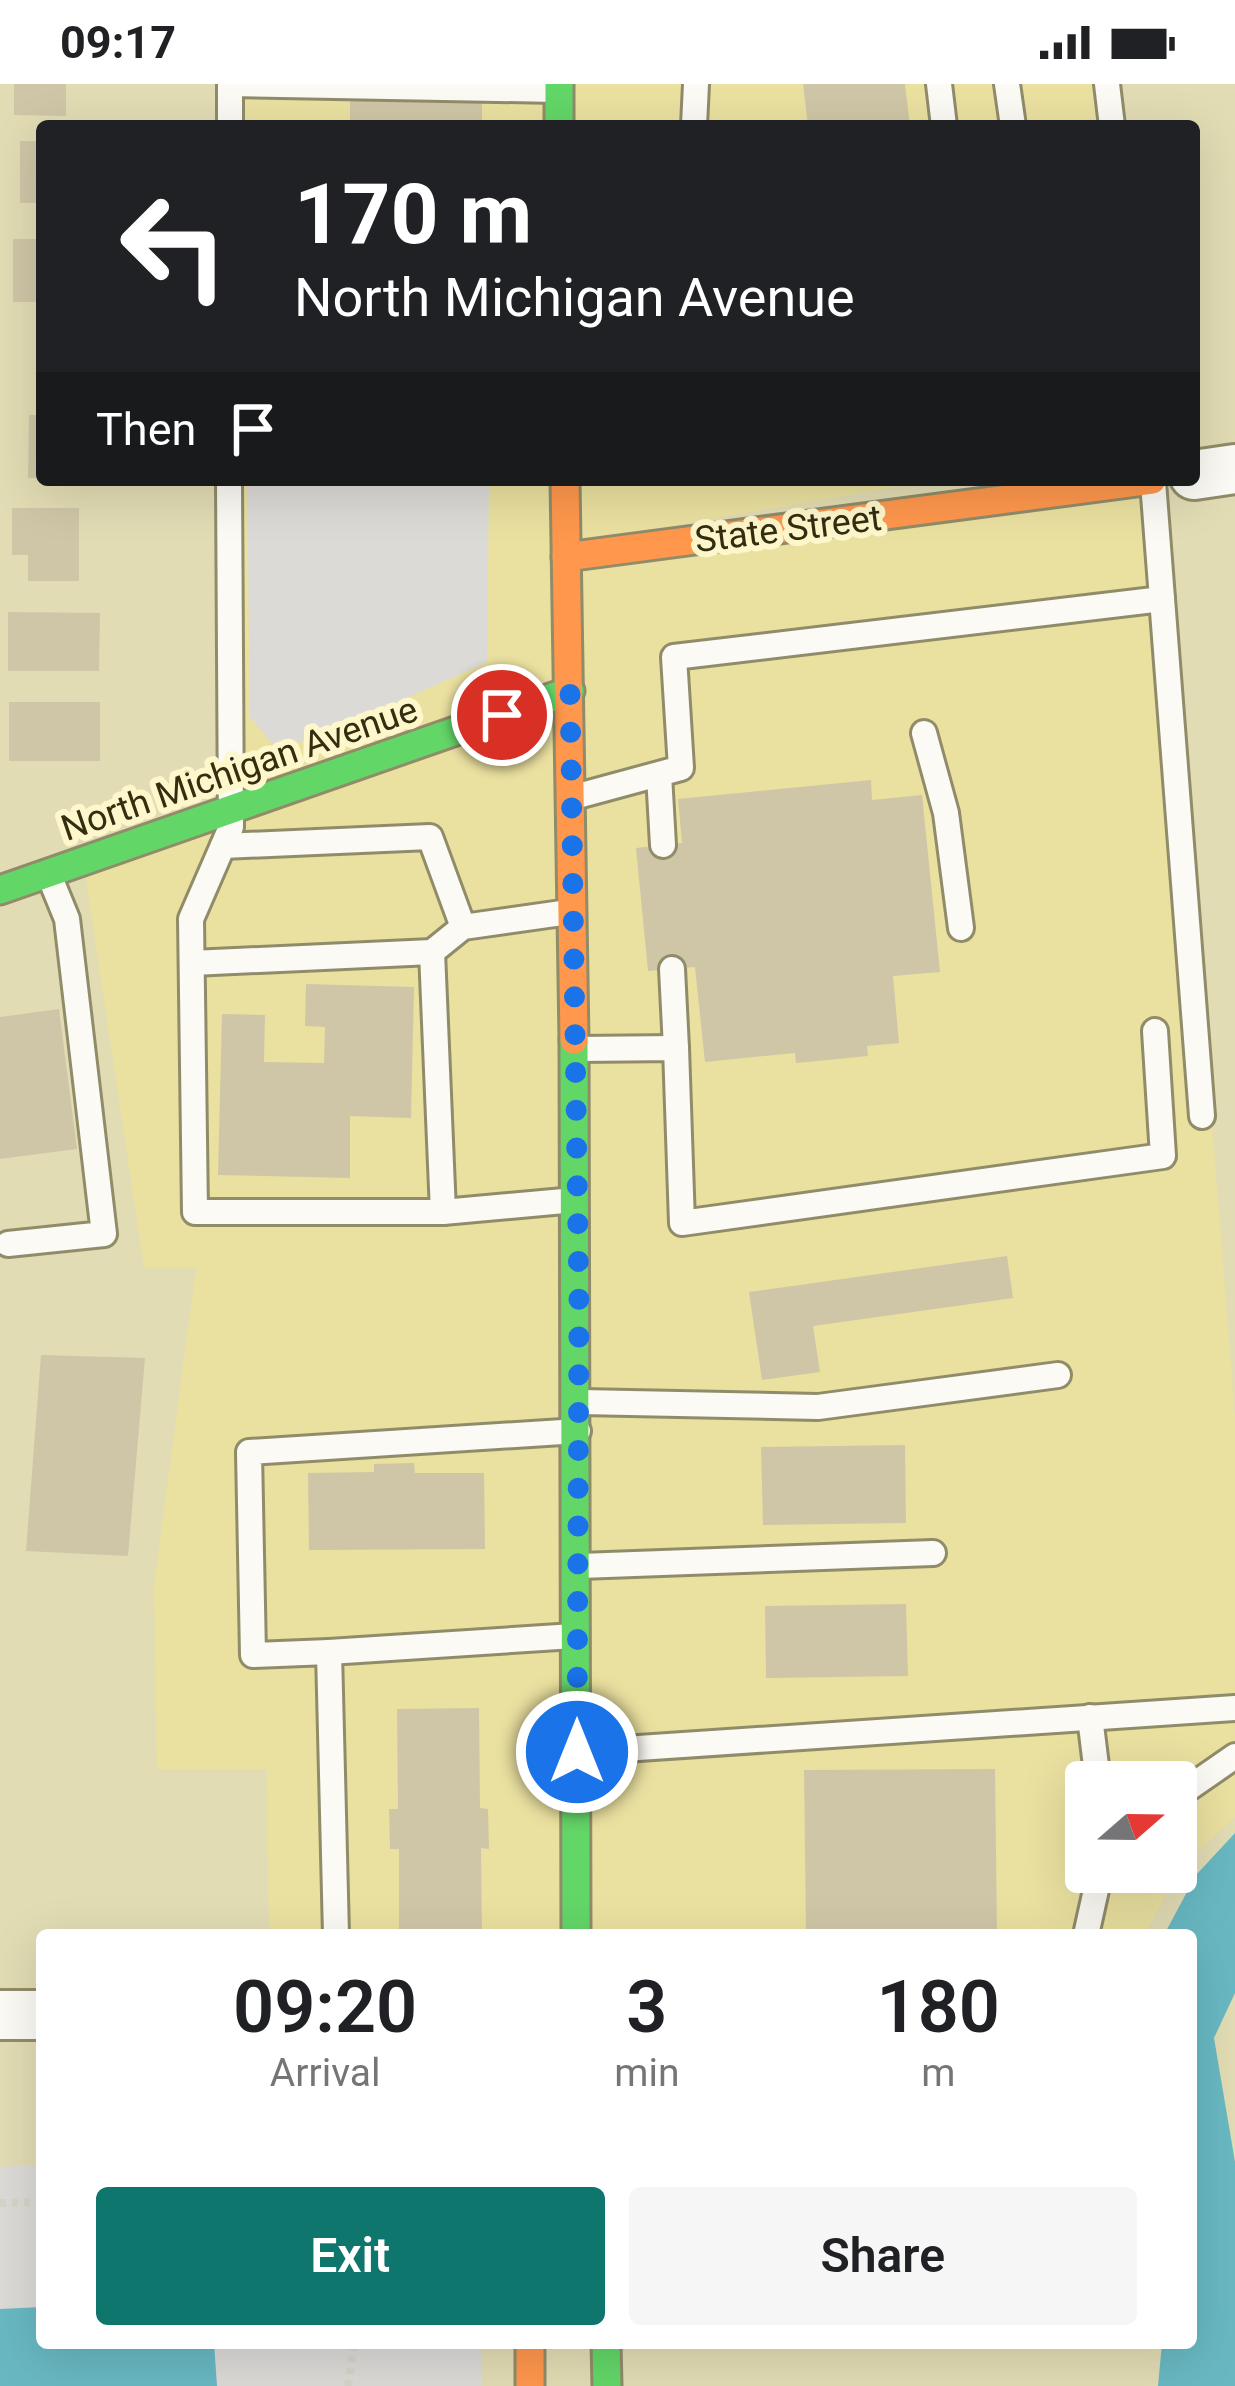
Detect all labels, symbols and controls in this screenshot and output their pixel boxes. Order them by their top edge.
text: 09:17 [60,16,176,69]
text: 170 m [294,165,532,264]
icon: left [96,168,252,324]
text: North Michigan Avenue [294,266,855,329]
icon: arrive [220,396,286,462]
text: Then [96,403,196,456]
street label: State Street [693,497,884,561]
pin [451,664,553,766]
icon: arrive [469,682,535,748]
street label: North Michigan Avenue [56,688,423,850]
position arrow [514,1689,640,1815]
north arrow [1065,1761,1197,1893]
map controls [1065,1761,1197,1893]
text: 09:20 [233,1965,417,2050]
text: 3 [626,1965,667,2050]
text: 180 [877,1965,1000,2050]
text: Arrival [270,2050,380,2096]
text: min [614,2050,679,2096]
text: m [921,2050,955,2096]
button: Exit [96,2187,605,2325]
button: Share [629,2187,1137,2325]

